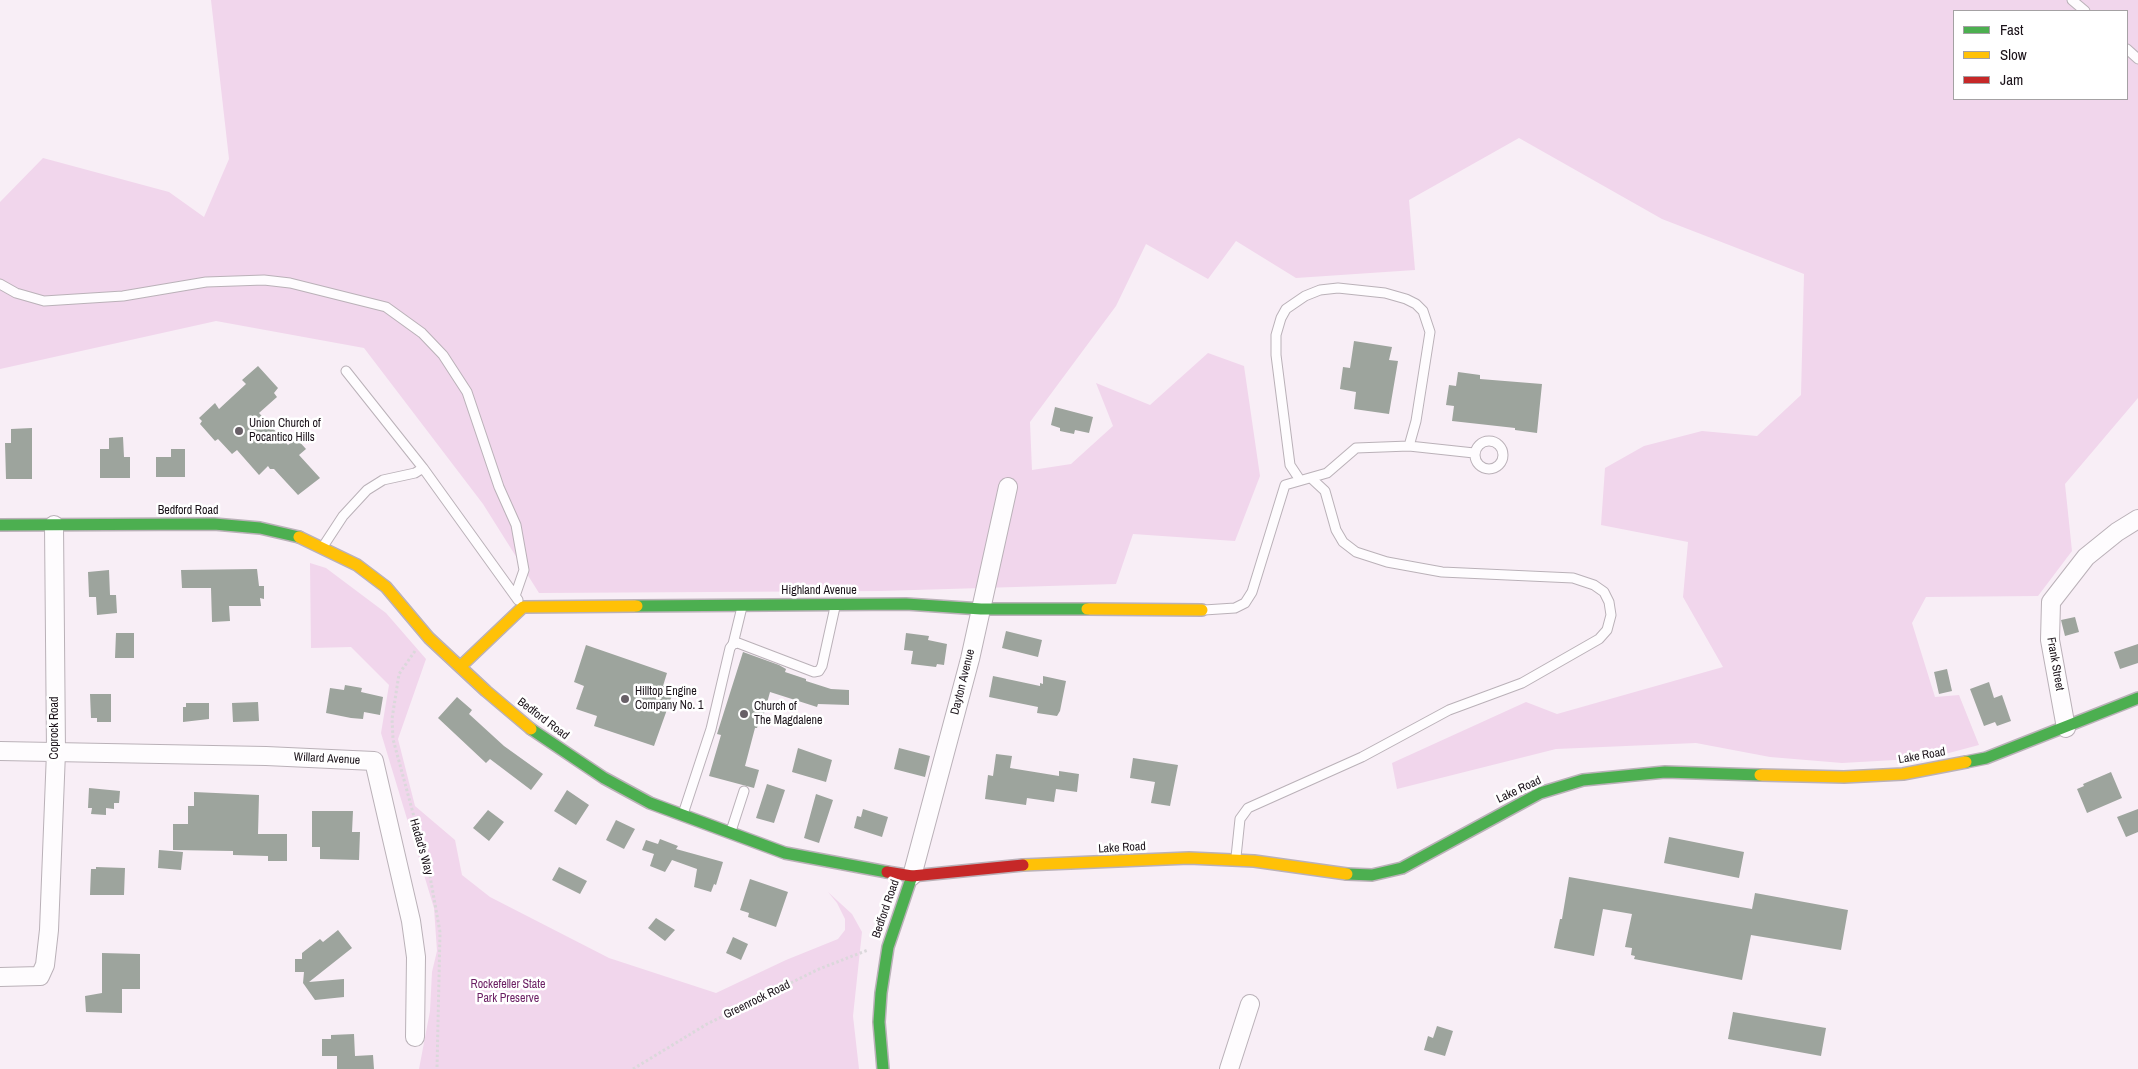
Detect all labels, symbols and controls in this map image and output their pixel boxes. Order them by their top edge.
legend [1953,10,2128,100]
text: Fast [2000,19,2023,40]
text: Slow [2000,44,2027,65]
text: Jam [2000,69,2023,90]
place label: Union Church of Pocantico Hills [249,417,321,445]
marker: Union Church of Pocantico Hills [233,425,245,437]
street label: Bedford Road [158,504,218,518]
street label: Highland Avenue [781,584,857,598]
street label: Frank Street [2043,636,2067,692]
street label: Dayton Avenue [948,648,978,716]
place label: Hilltop Engine Company No. 1 [635,685,703,713]
marker: Hilltop Engine Company No. 1 [619,693,631,705]
street label: Bedford Road [514,695,572,743]
street label: Coprock Road [48,697,62,759]
place label: Church of The Magdalene [754,700,822,728]
marker: Church of The Magdalene [738,708,750,720]
street label: Lake Road [1897,745,1947,767]
street label: Willard Avenue [293,750,361,768]
street label: Lake Road [1494,773,1544,807]
street label: Hadad's Way [406,817,436,877]
street label: Lake Road [1098,840,1146,856]
street label: Bedford Road [869,878,903,940]
park label: Rockefeller State Park Preserve [471,978,545,1006]
street label: Greenrock Road [721,978,793,1022]

